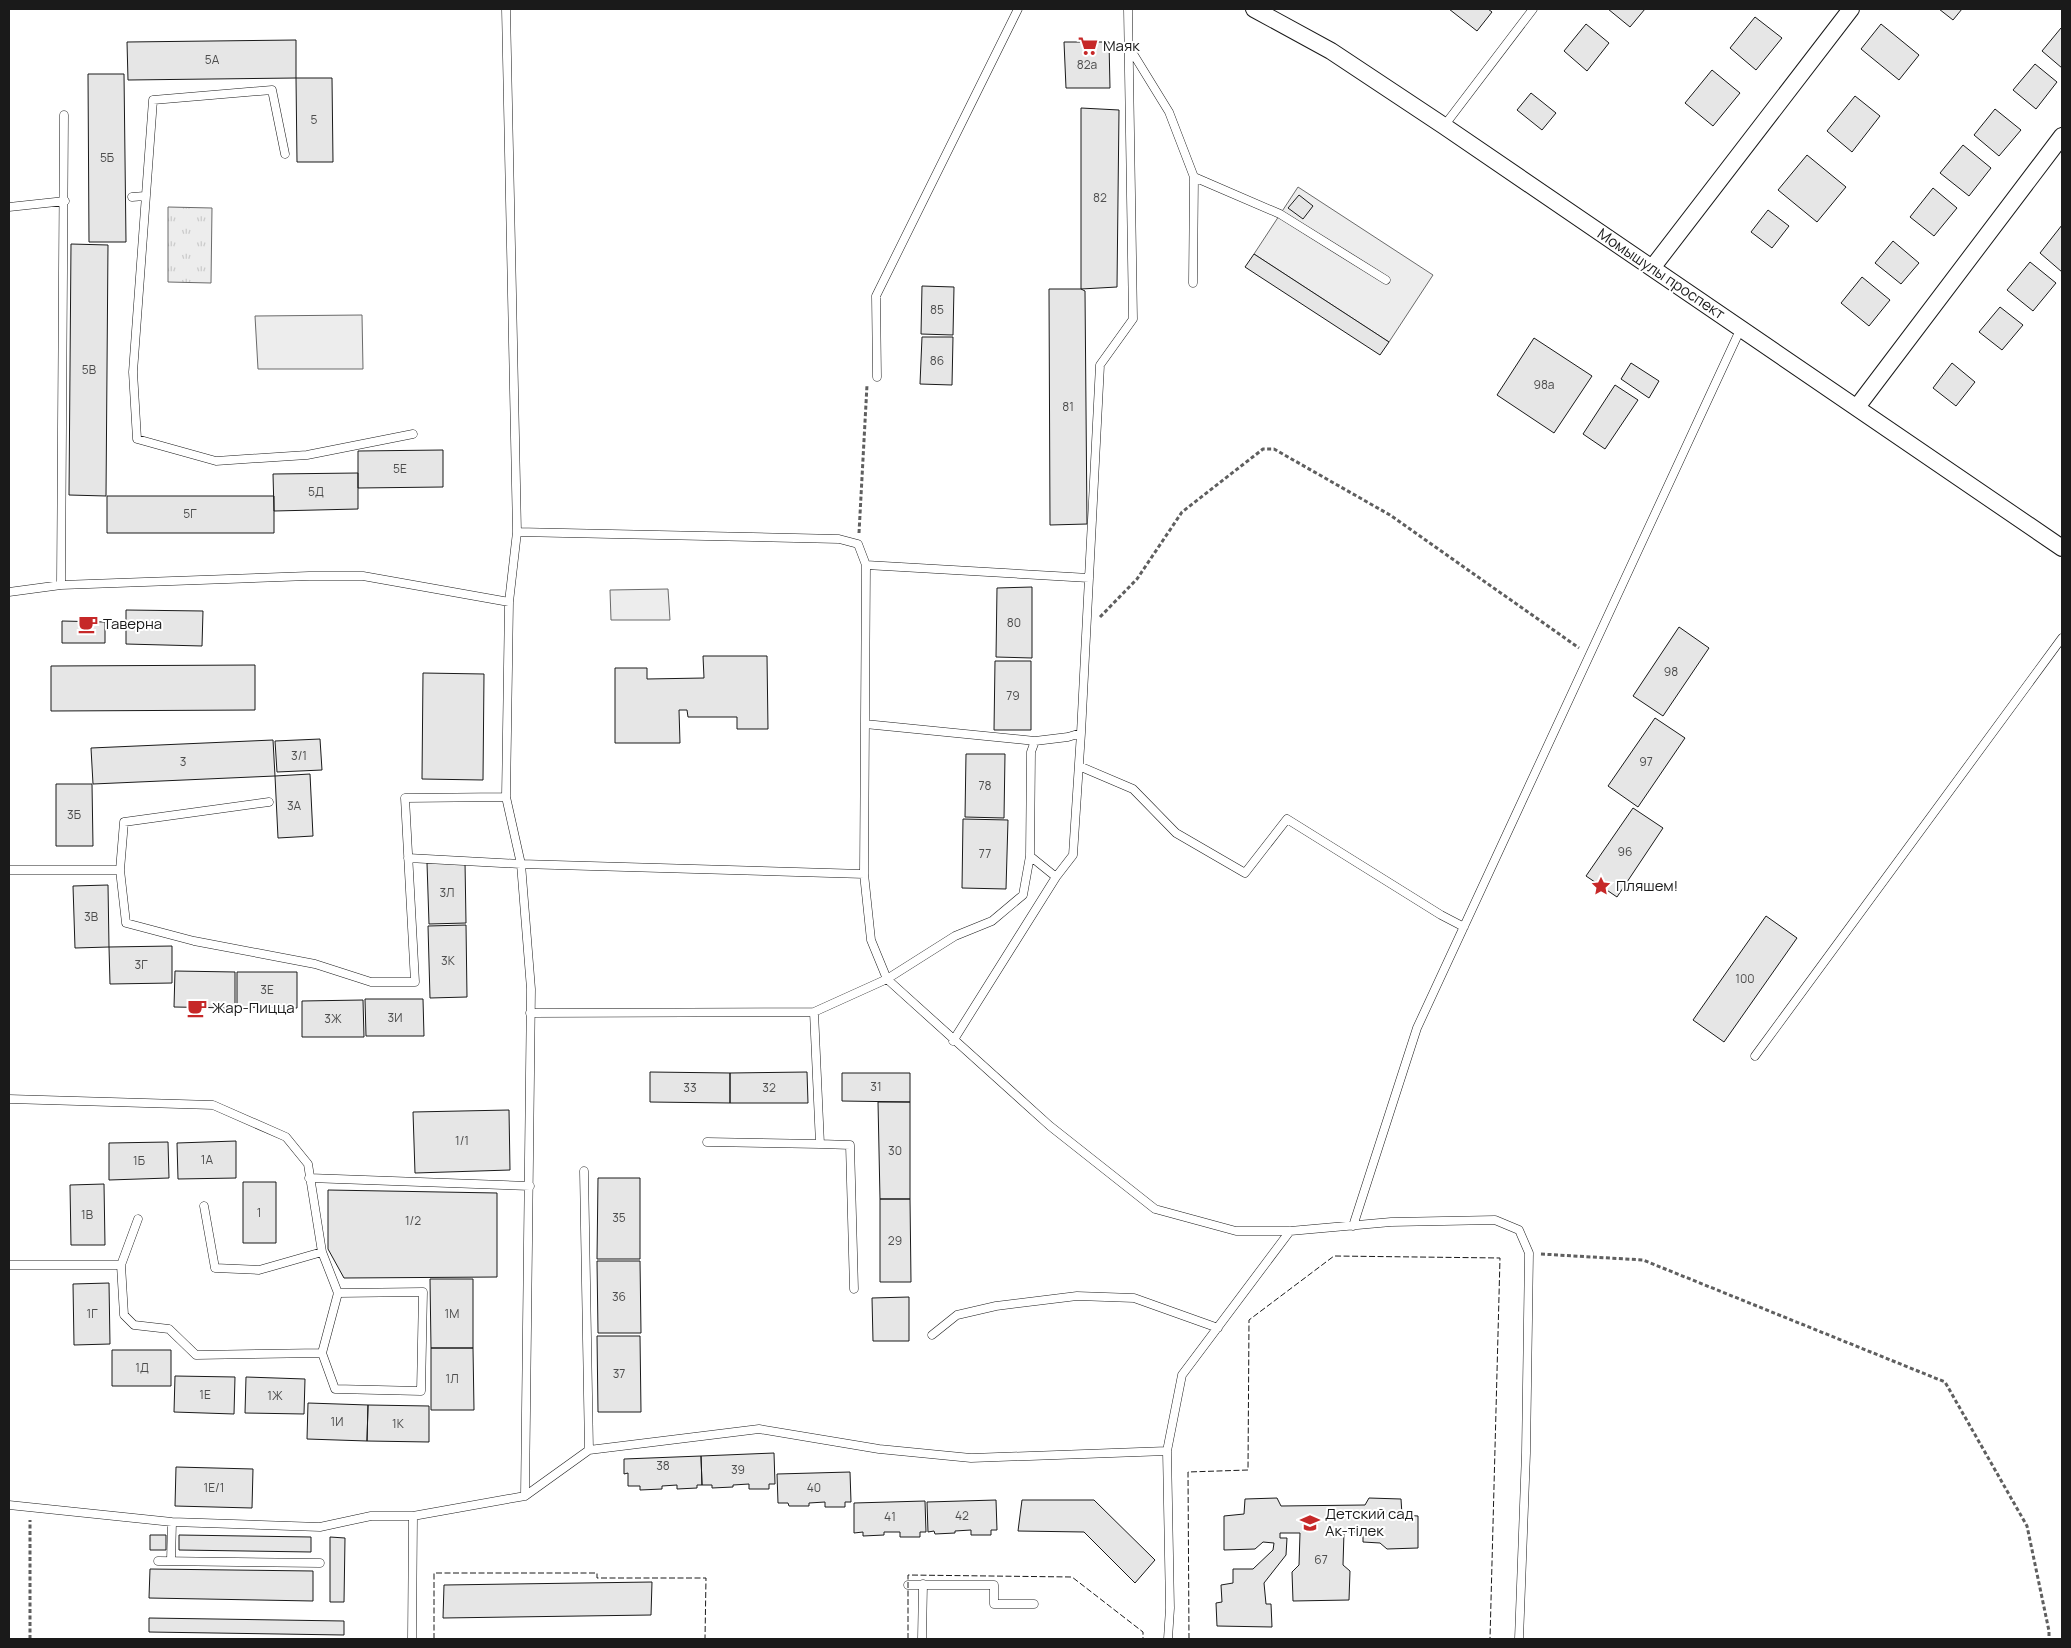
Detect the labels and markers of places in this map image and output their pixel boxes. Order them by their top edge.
supermarket icon: Маяк [1077,35,1099,57]
place label: Маяк [1103,35,1140,56]
cafe icon: Таверна [77,613,99,635]
place label: Таверна [103,613,162,634]
place icon: Пляшем! [1590,875,1612,897]
place label: Пляшем! [1616,875,1678,896]
cafe icon: Жар-Пицца [186,997,208,1019]
place label: Жар-Пицца [212,997,295,1018]
place label: Детский сад Ак-тiлек [1325,1503,1414,1541]
school or university icon: Детский сад Ак-тiлек [1299,1512,1321,1534]

